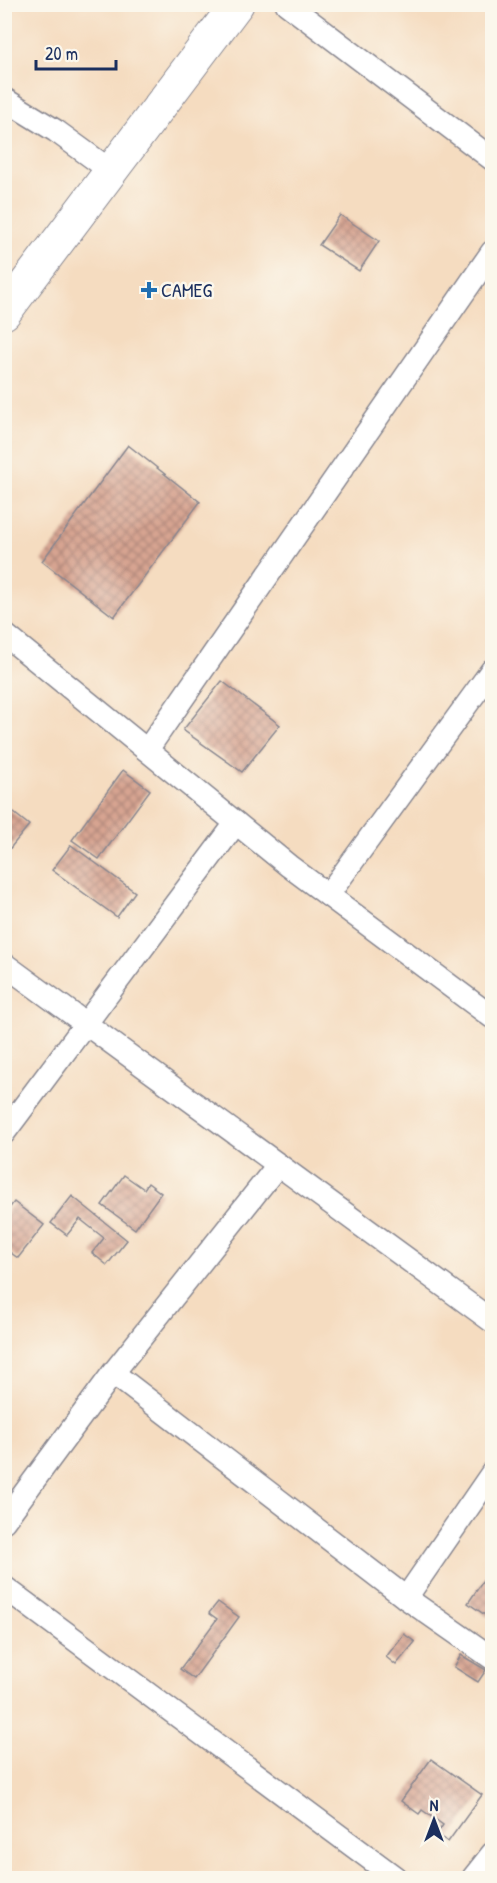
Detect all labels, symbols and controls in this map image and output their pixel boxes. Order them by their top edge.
scale bar [36,33,116,71]
text: 20 m [45,41,78,66]
place label: CAMEG [161,276,212,303]
marker: CAMEG [142,283,156,297]
north arrow [404,1790,464,1850]
text: N [430,1794,439,1816]

